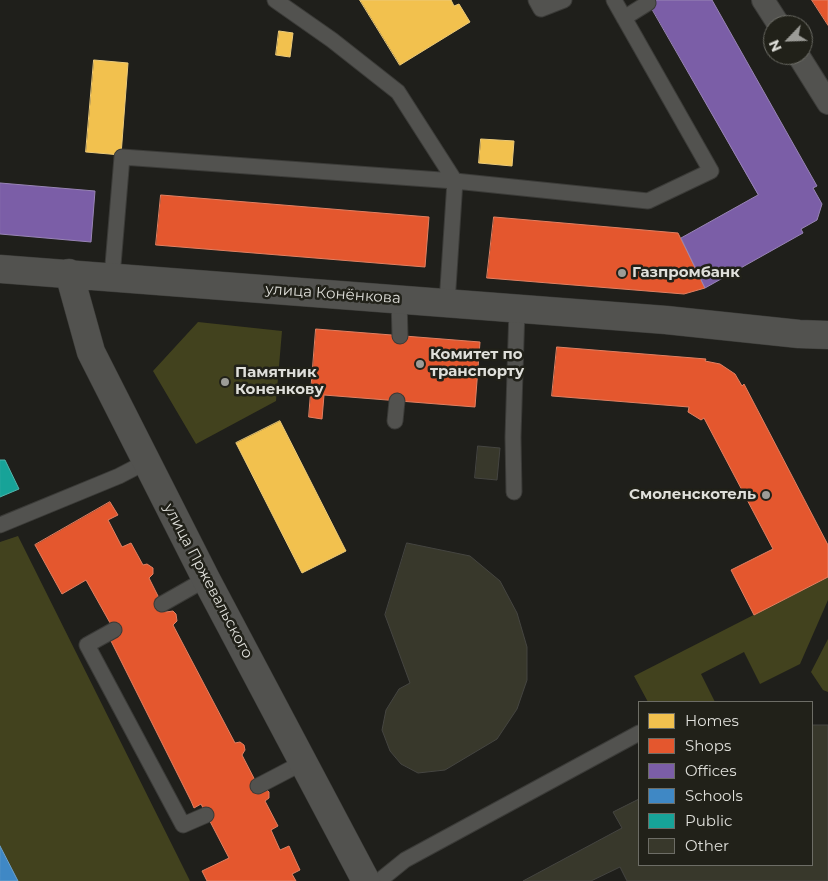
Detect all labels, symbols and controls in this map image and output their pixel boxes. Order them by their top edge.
north arrow [763,15,813,65]
text: N [765,37,786,55]
place label: Газпромбанк [632,264,740,282]
marker: Газпромбанк [616,267,628,279]
street label: улица Конёнкова [265,280,401,308]
place label: Комитет по транспорту [430,346,524,381]
marker: Комитет по транспорту [414,358,426,370]
place label: Памятник Коненкову [235,364,324,399]
marker: Памятник Коненкову [219,376,231,388]
place label: Смоленскотель [629,486,756,504]
marker: Смоленскотель [760,489,772,501]
street label: улица Пржевальского [159,500,257,662]
legend [638,701,813,866]
text: Homes [685,711,739,730]
text: Shops [685,736,731,755]
text: Offices [685,761,737,780]
text: Schools [685,786,743,805]
text: Public [685,811,733,830]
text: Other [685,836,729,855]

